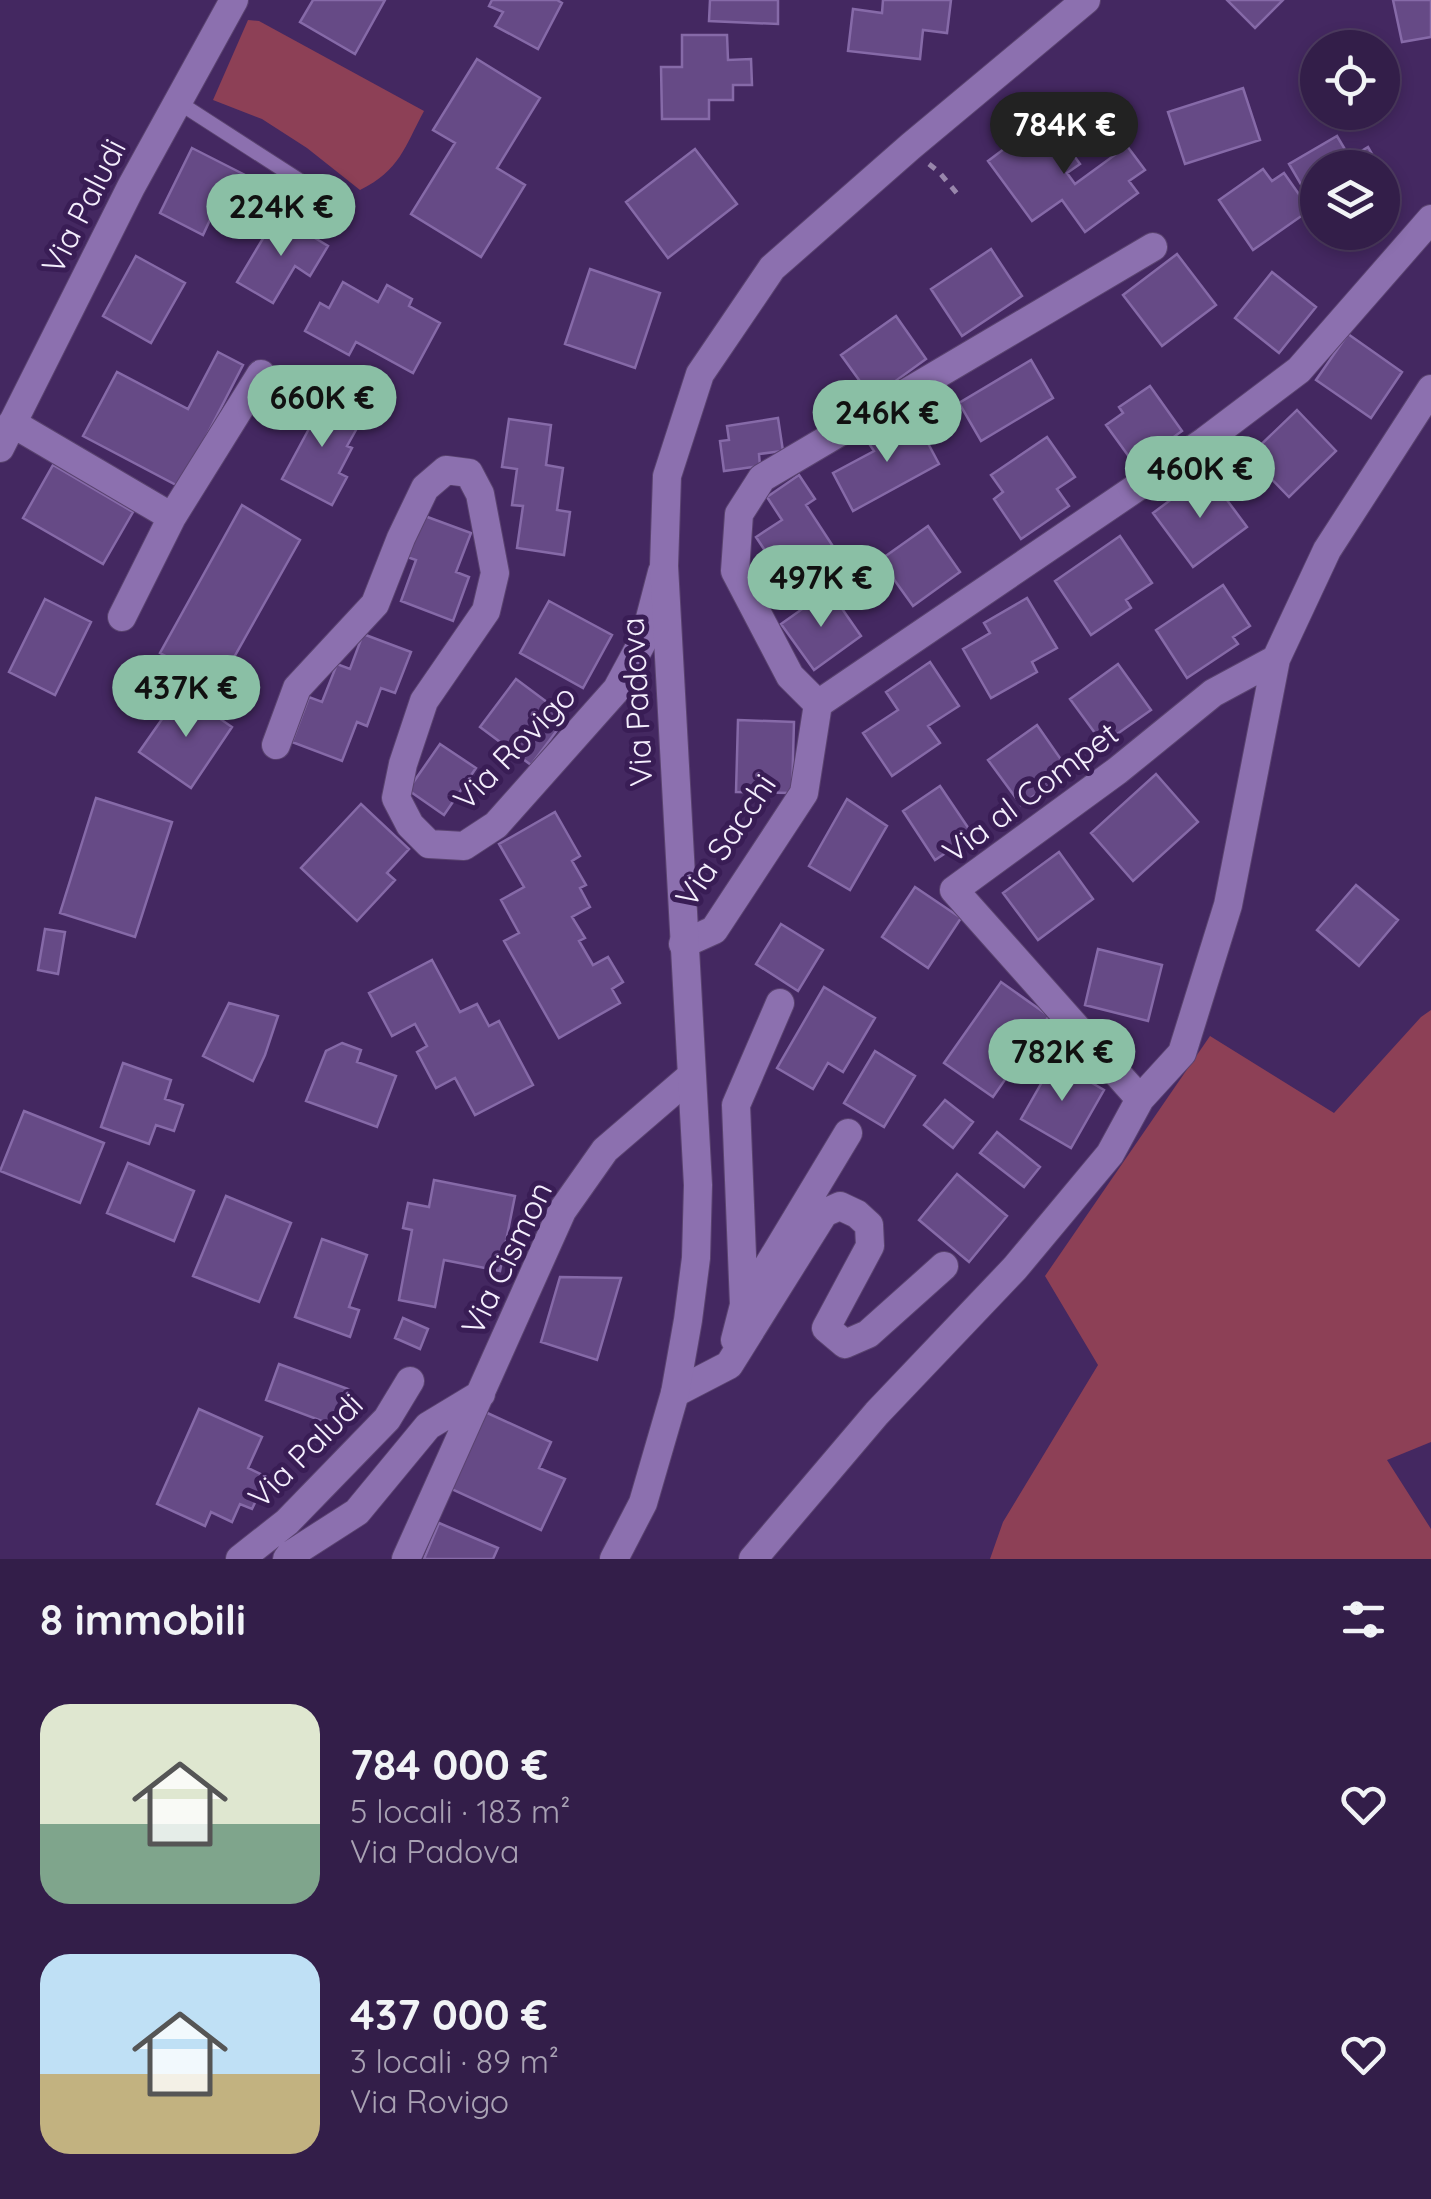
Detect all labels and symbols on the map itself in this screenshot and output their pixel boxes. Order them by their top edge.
pin: 784K € [983,92,1145,177]
street label: Via Paludi [32,132,134,280]
pin: 224K € [200,174,362,259]
pin: 660K € [241,365,403,450]
pin: 246K € [806,380,968,465]
pin: 460K € [1119,436,1281,521]
pin: 497K € [740,545,902,630]
street label: Via Padova [612,616,660,788]
pin: 437K € [105,655,267,740]
street label: Via Rovigo [444,676,584,818]
street label: Via al Compet [934,713,1126,871]
street label: Via Sacchi [666,766,784,914]
pin: 782K € [981,1019,1143,1104]
street label: Via Cismon [452,1175,560,1341]
street label: Via Paludi [239,1384,371,1516]

